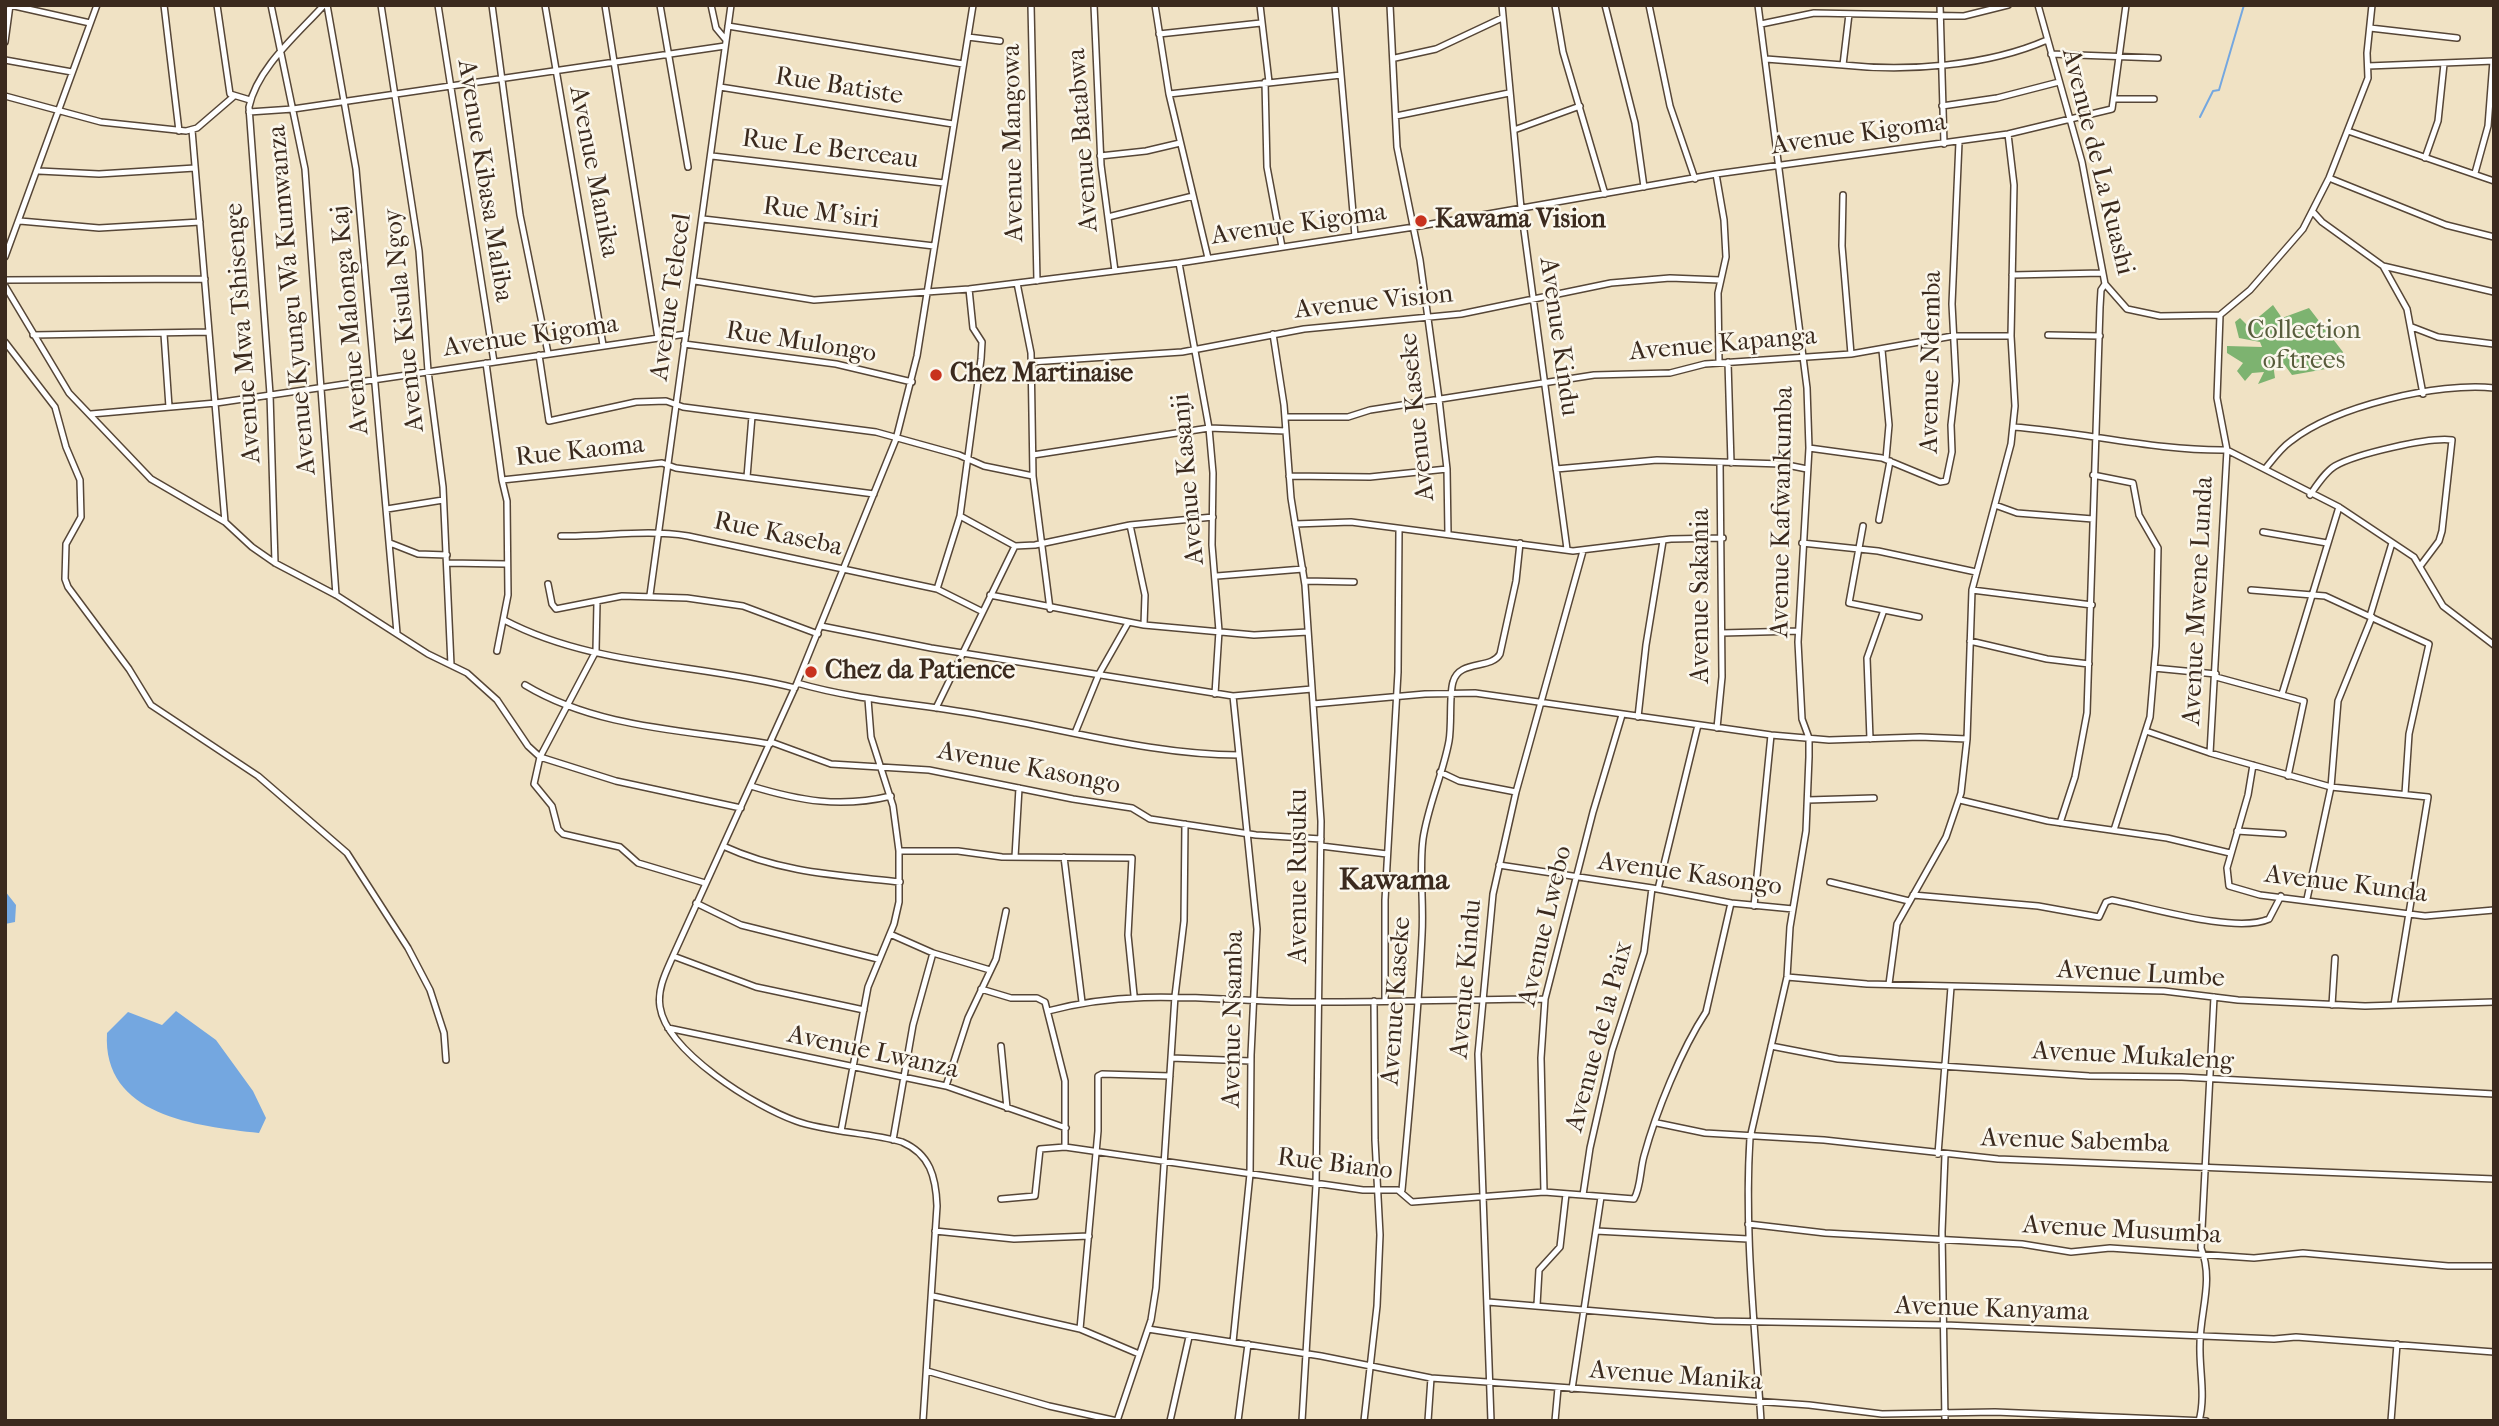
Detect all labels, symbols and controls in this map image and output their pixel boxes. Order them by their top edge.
street label: Avenue Mangowa [997,44,1031,242]
street label: Avenue de La Ruashi [2054,45,2140,279]
street label: Avenue Batabwa [1062,47,1106,233]
street label: Avenue Kibasa Maliba [449,58,519,304]
street label: Rue Batiste [773,61,905,113]
street label: Avenue Manika [561,84,625,260]
street label: Avenue Kigoma [1769,107,1949,163]
street label: Avenue Kyungu Wa Kumwanza [262,124,324,476]
street label: Rue Le Berceau [740,124,920,176]
street label: Rue M'siri [761,191,881,237]
street label: Avenue Kigoma [1209,197,1389,253]
street label: Avenue Mwa Tshisenge [219,202,269,464]
street label: Avenue Malonga Kaj [325,204,377,436]
place label: Kawama Vision [1435,205,1606,237]
street label: Avenue Kisula Ngoy [378,207,432,433]
street label: Avenue Telecel [645,211,699,383]
marker: Kawama Vision [1413,213,1429,229]
street label: Avenue Kindu [1531,256,1585,418]
street label: Avenue Ndemba [1915,270,1949,454]
street label: Avenue Vision [1293,279,1455,327]
street label: Avenue Kigoma [441,309,621,365]
street label: Rue Mulongo [724,316,878,370]
park label: Collection of trees [2247,316,2361,378]
street label: Avenue Kapanga [1628,321,1818,369]
street label: Avenue Kaseke [1394,331,1442,503]
place label: Chez Martinaise [950,359,1133,391]
marker: Chez Martinaise [928,367,944,383]
street label: Avenue Kafwankumba [1765,386,1801,638]
street label: Avenue Kasanji [1166,392,1212,566]
street label: Rue Kaoma [514,430,646,474]
street label: Avenue Mwene Lunda [2177,476,2221,726]
street label: Rue Kaseba [711,506,845,564]
street label: Avenue Sakania [1686,508,1718,684]
place label: Chez da Patience [825,656,1015,688]
marker: Chez da Patience [803,664,819,680]
street label: Avenue Kasongo [935,736,1123,802]
street label: Avenue Rusuku [1284,788,1316,964]
street label: Avenue Lwebo [1512,843,1580,1009]
street label: Avenue Kasongo [1596,847,1784,903]
street label: Avenue Kunda [2263,860,2429,910]
district label: Kawama [1339,864,1449,900]
street label: Avenue Kindu [1444,898,1490,1060]
street label: Avenue Kaseke [1376,916,1418,1086]
street label: Avenue Nsamba [1217,930,1251,1108]
street label: Avenue de la Paix [1560,939,1640,1135]
street label: Avenue Lumbe [2056,955,2226,995]
street label: Avenue Lwanza [785,1020,961,1086]
street label: Avenue Mukaleng [2031,1036,2235,1078]
street label: Avenue Sabemba [1980,1123,2170,1161]
street label: Rue Biano [1275,1142,1395,1188]
street label: Avenue Musumba [2022,1210,2222,1252]
street label: Avenue Kanyama [1894,1291,2090,1329]
street label: Avenue Manika [1588,1355,1764,1399]

